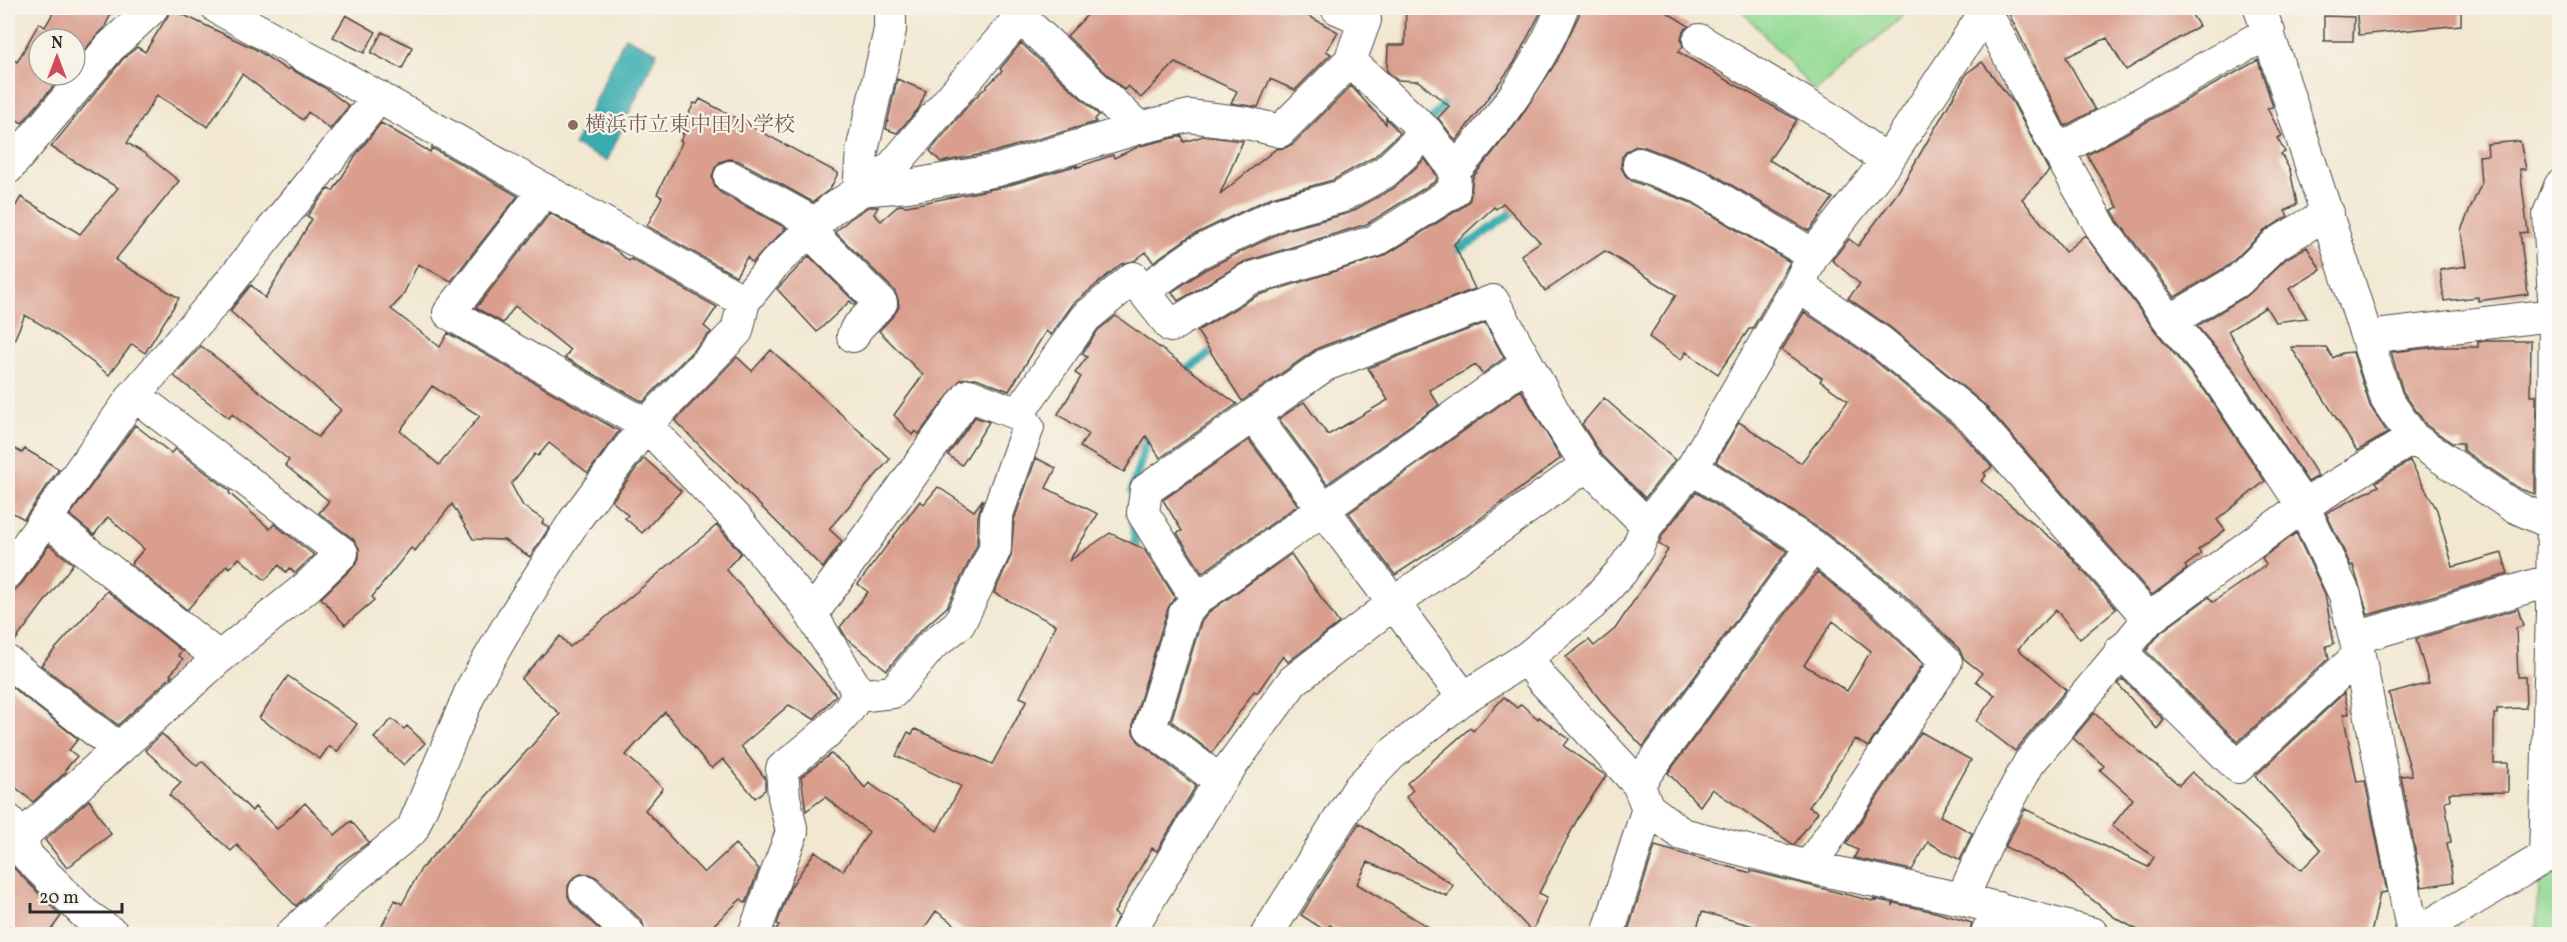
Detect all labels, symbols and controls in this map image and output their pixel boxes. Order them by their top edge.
north arrow [27,27,87,87]
text: N [51,33,63,55]
place label: 横浜市立東中田小学校 [585,111,795,140]
marker: 横浜市立東中田小学校 [566,118,580,132]
scale bar [30,876,122,914]
text: 20 m [39,886,79,911]

